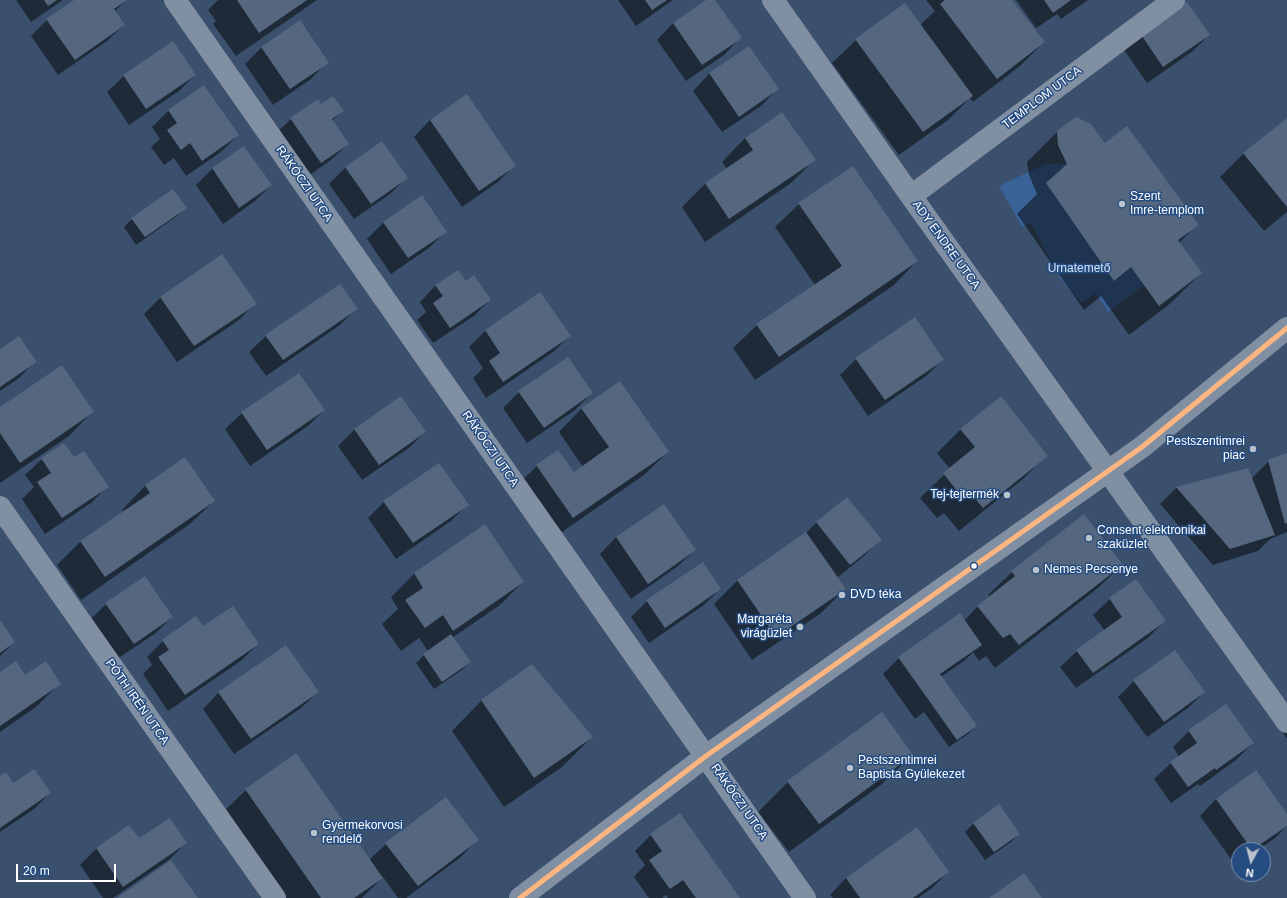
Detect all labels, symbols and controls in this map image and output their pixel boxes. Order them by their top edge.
street label: TEMPLOM UTCA [1000,64,1084,132]
street label: RÁKÓCZI UTCA [272,143,336,225]
place label: Szent Imre-templom [1130,190,1204,218]
street label: ADY ENDRE UTCA [909,198,983,292]
marker: Szent Imre-templom [1117,199,1127,209]
park label: Urnatemető [1048,262,1110,276]
street label: RÁKÓCZI UTCA [458,408,522,490]
place label: Pestszentimrei piac [1166,435,1245,463]
marker: Pestszentimrei piac [1248,444,1258,454]
place label: Tej-tejtermék [930,488,999,502]
marker: Tej-tejtermék [1002,490,1012,500]
place label: Consent elektronikai szaküzlet [1097,524,1206,552]
marker: Consent elektronikai szaküzlet [1084,533,1094,543]
unlabelled marker [969,561,979,571]
place label: Nemes Pecsenye [1044,563,1138,577]
marker: Nemes Pecsenye [1031,565,1041,575]
place label: DVD téka [850,588,901,602]
marker: DVD téka [837,590,847,600]
place label: Margaréta virágüzlet [737,613,792,641]
marker: Margaréta virágüzlet [795,622,805,632]
street label: PÓTH IRÉN UTCA [102,656,172,748]
place label: Pestszentimrei Baptista Gyülekezet [858,754,965,782]
street label: RÁKÓCZI UTCA [707,761,771,843]
marker: Pestszentimrei Baptista Gyülekezet [845,763,855,773]
place label: Gyermekorvosi rendelő [322,819,403,847]
marker: Gyermekorvosi rendelő [309,828,319,838]
north arrow [1231,842,1271,882]
scale bar [18,856,118,882]
text: 20 m [23,864,50,878]
text: N [1245,866,1254,879]

